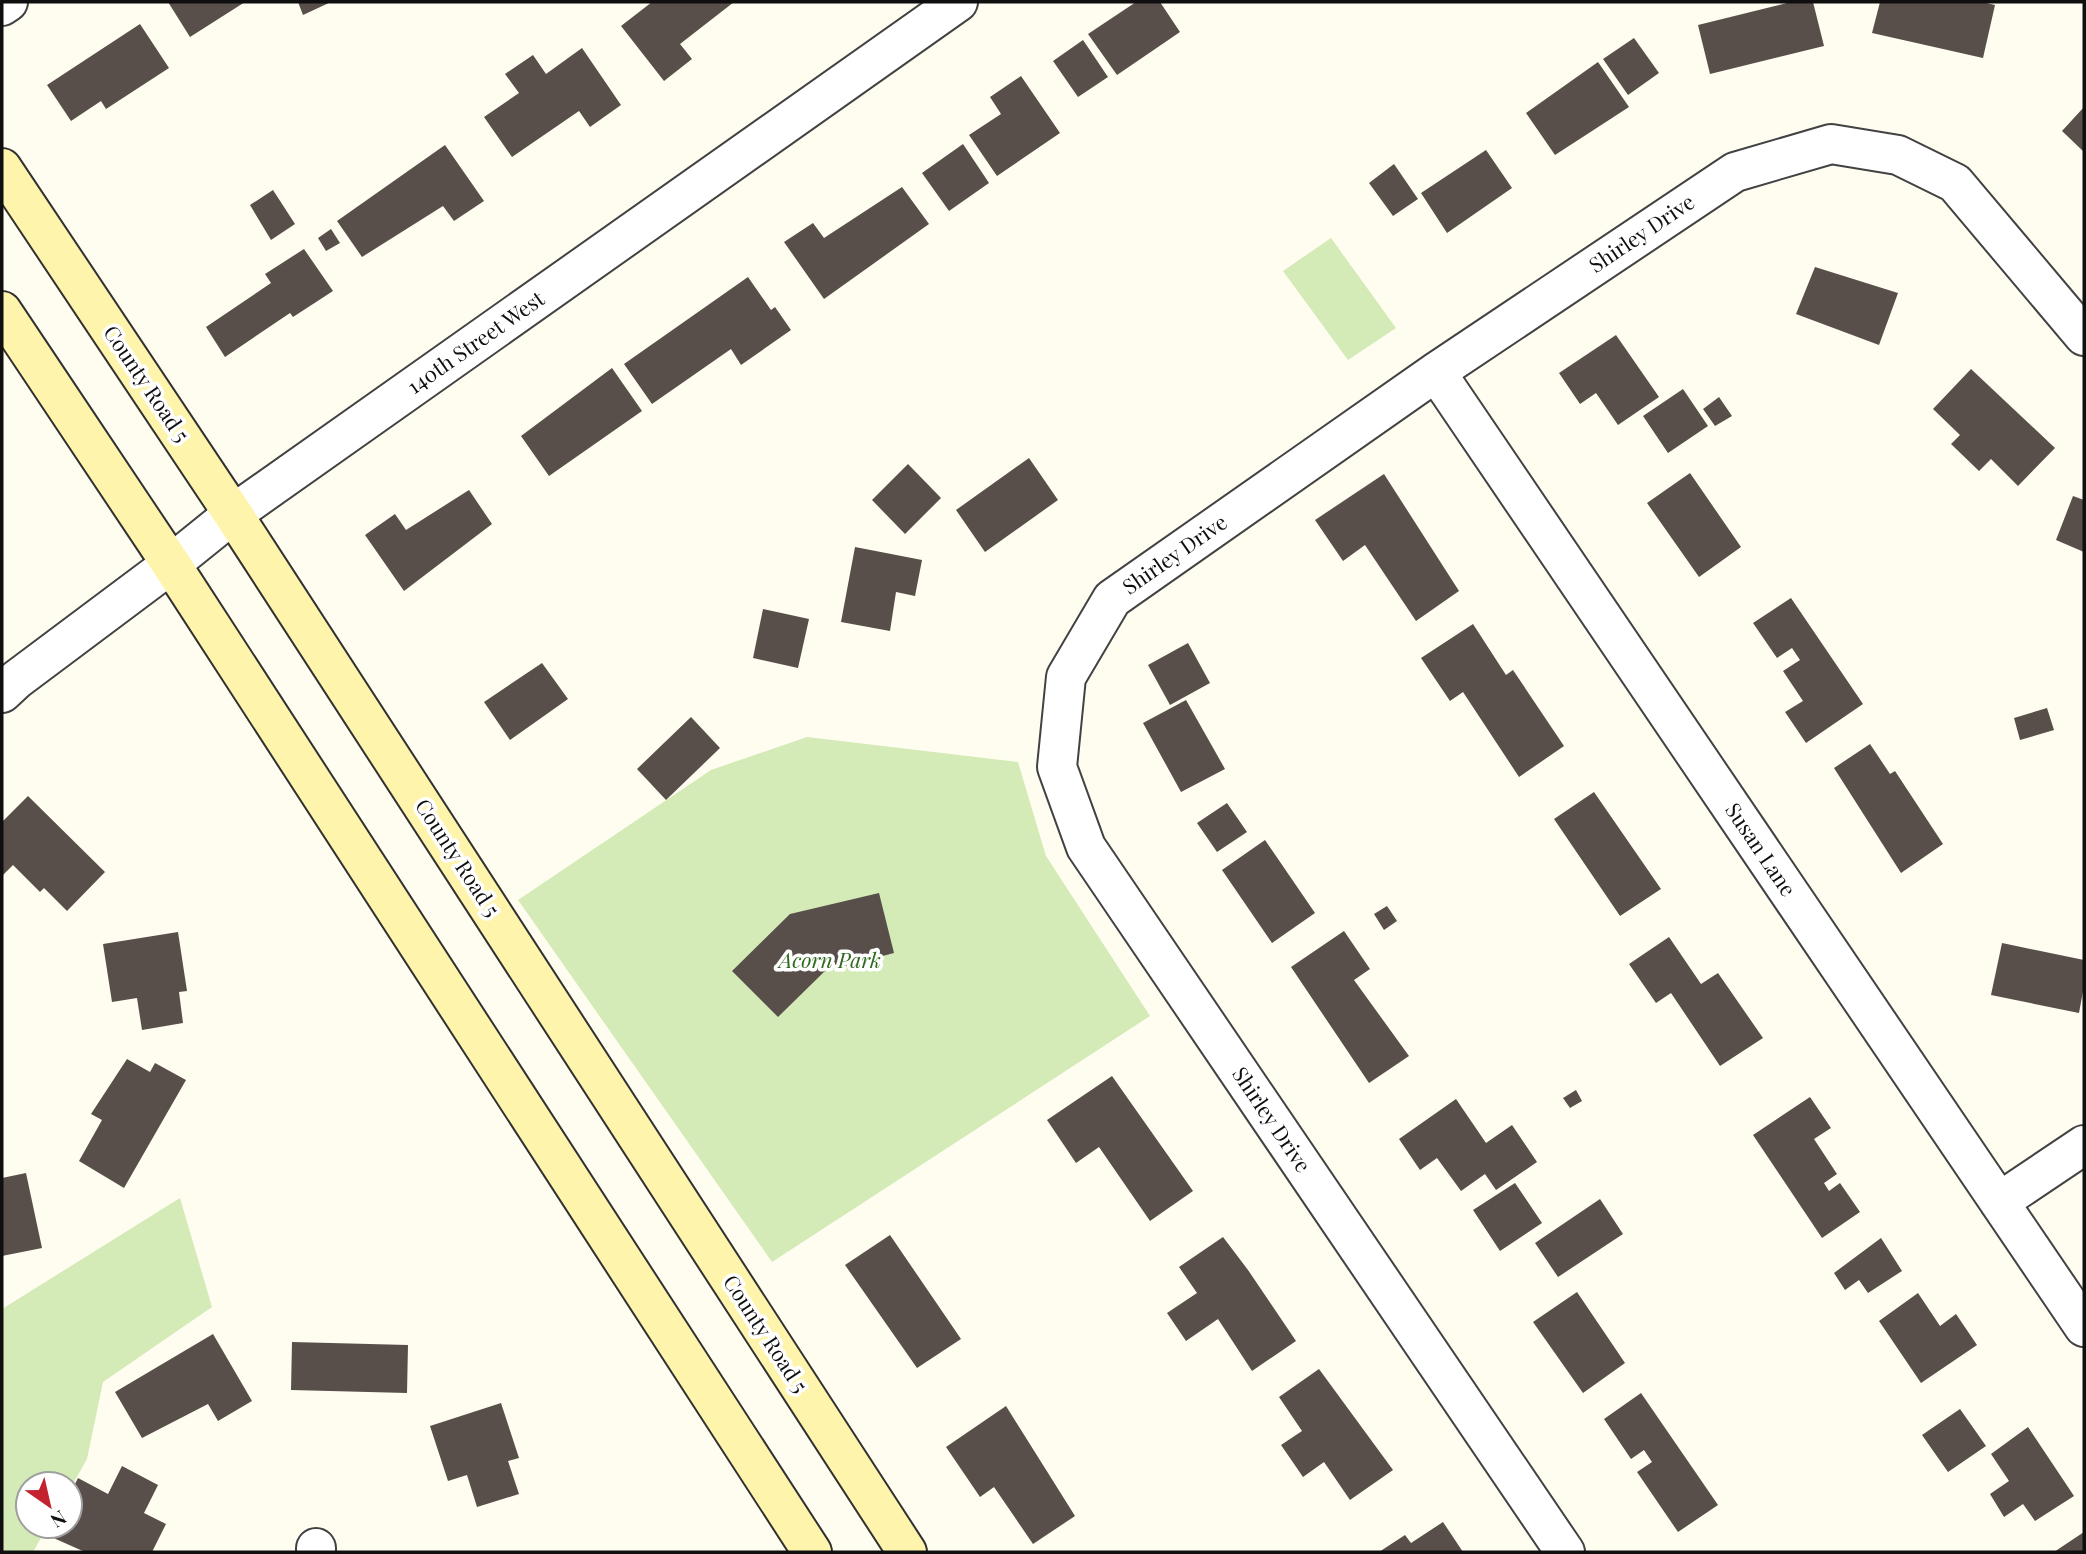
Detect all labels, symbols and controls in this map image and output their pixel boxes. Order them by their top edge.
street label: Shirley Drive [1583,187,1699,278]
street label: 140th Street West [401,283,549,399]
street label: County Road 5 [98,319,197,447]
street label: Shirley Drive [1116,507,1232,600]
street label: County Road 5 [410,793,507,921]
street label: Susan Lane [1720,797,1803,901]
park label: Acorn Park [777,945,881,973]
street label: Shirley Drive [1227,1061,1318,1177]
street label: County Road 5 [718,1269,815,1397]
north arrow [14,1470,84,1540]
text: N [46,1505,72,1535]

